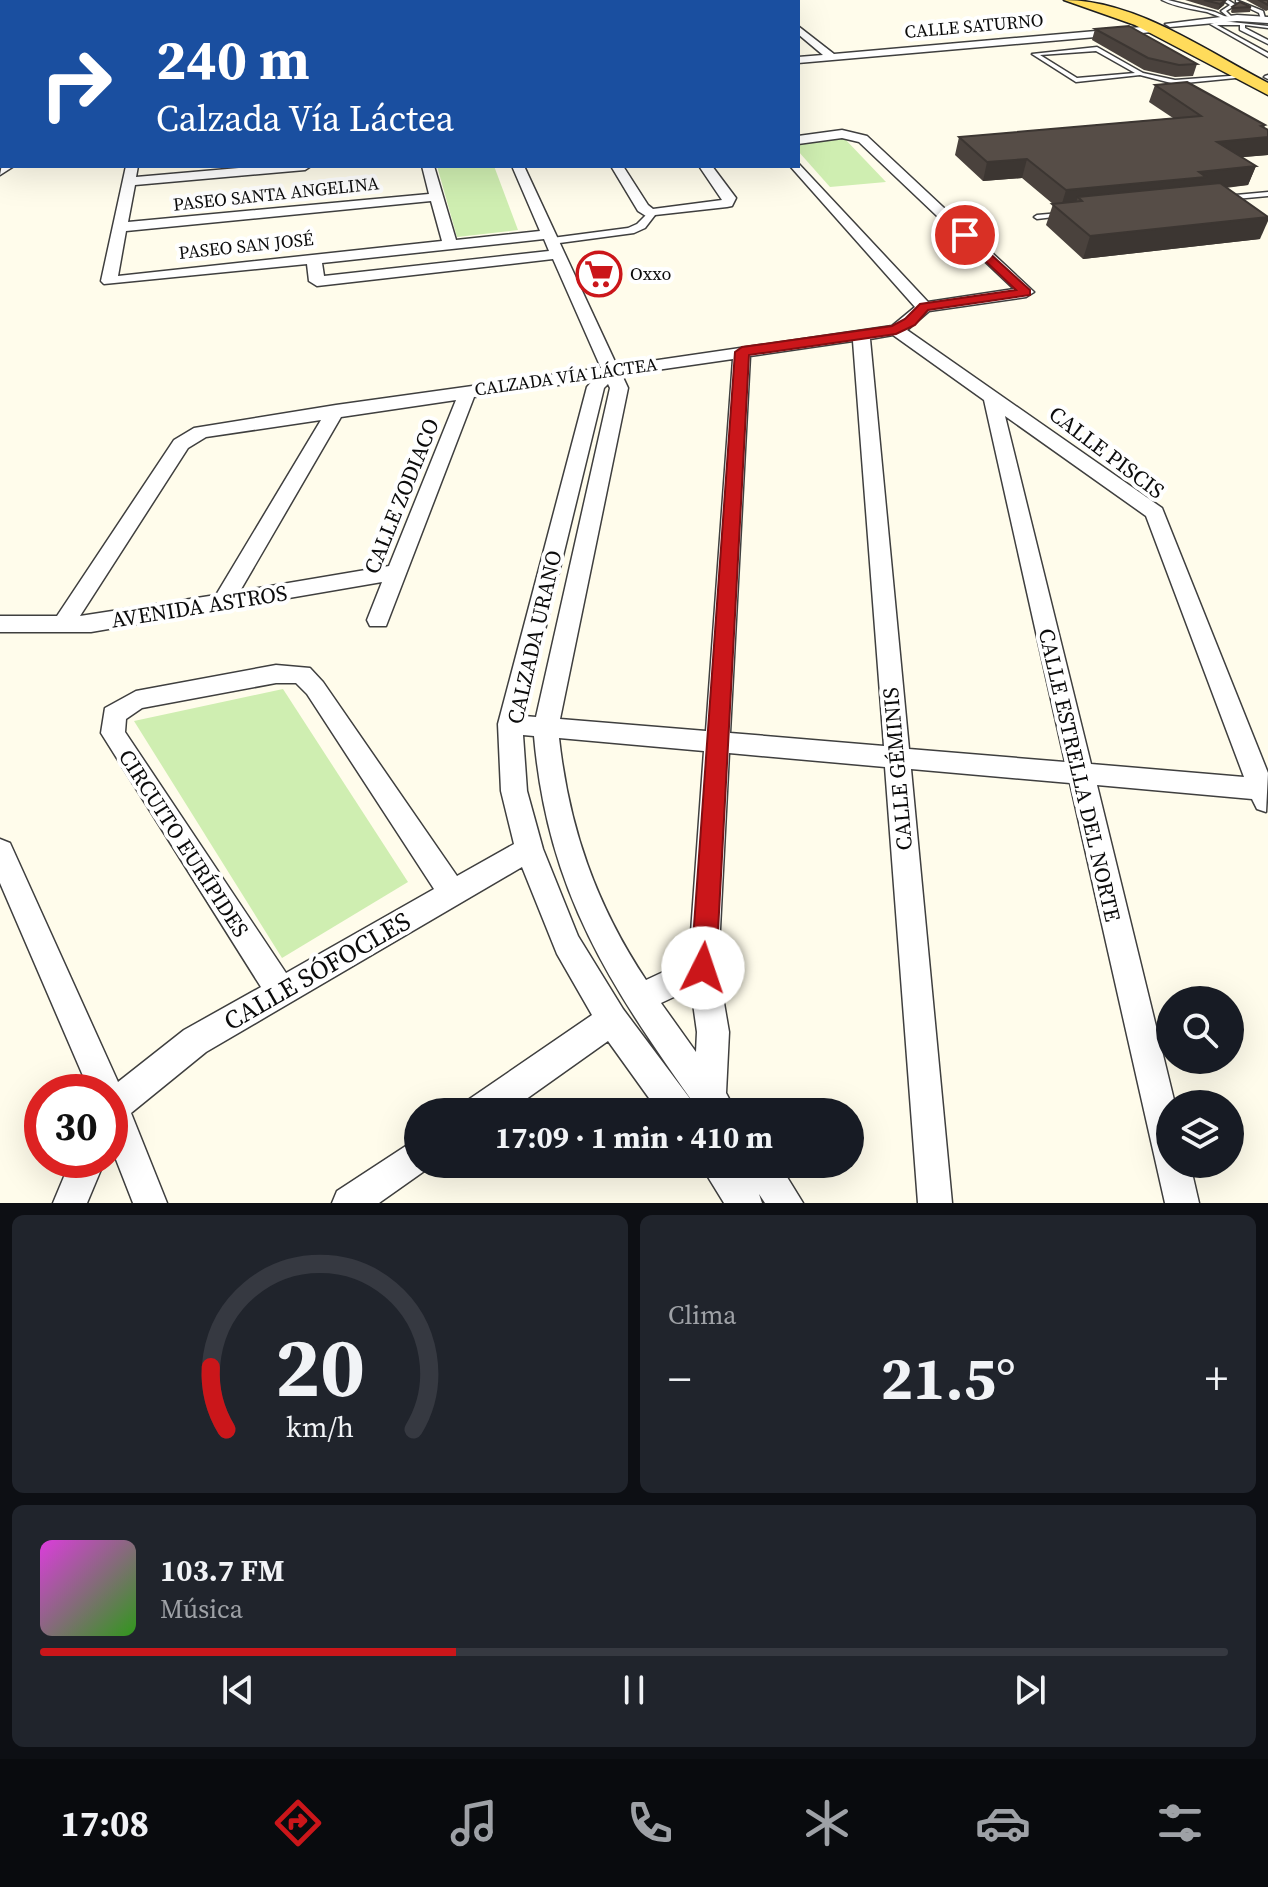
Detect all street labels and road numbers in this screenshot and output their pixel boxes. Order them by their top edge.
street label: CALLE SATURNO [903,7,1044,44]
street label: PASEO SANTA ANGELINA [172,170,380,217]
street label: PASEO SAN JOSÉ [177,226,315,265]
street label: CALZADA VÍA LÁCTEA [473,351,659,402]
street label: CALLE PISCIS [1043,399,1171,505]
street label: CALLE ZODIACO [356,414,446,578]
street label: CALZADA URANO [499,547,569,727]
street label: AVENIDA ASTROS [109,577,289,635]
street label: CALLE ESTRELLA DEL NORTE [1032,625,1128,925]
street label: CALLE GÉMINIS [875,686,919,852]
street label: CIRCUITO EURÍPIDES [112,743,256,943]
street label: CALLE SÓFOCLES [217,903,417,1039]

